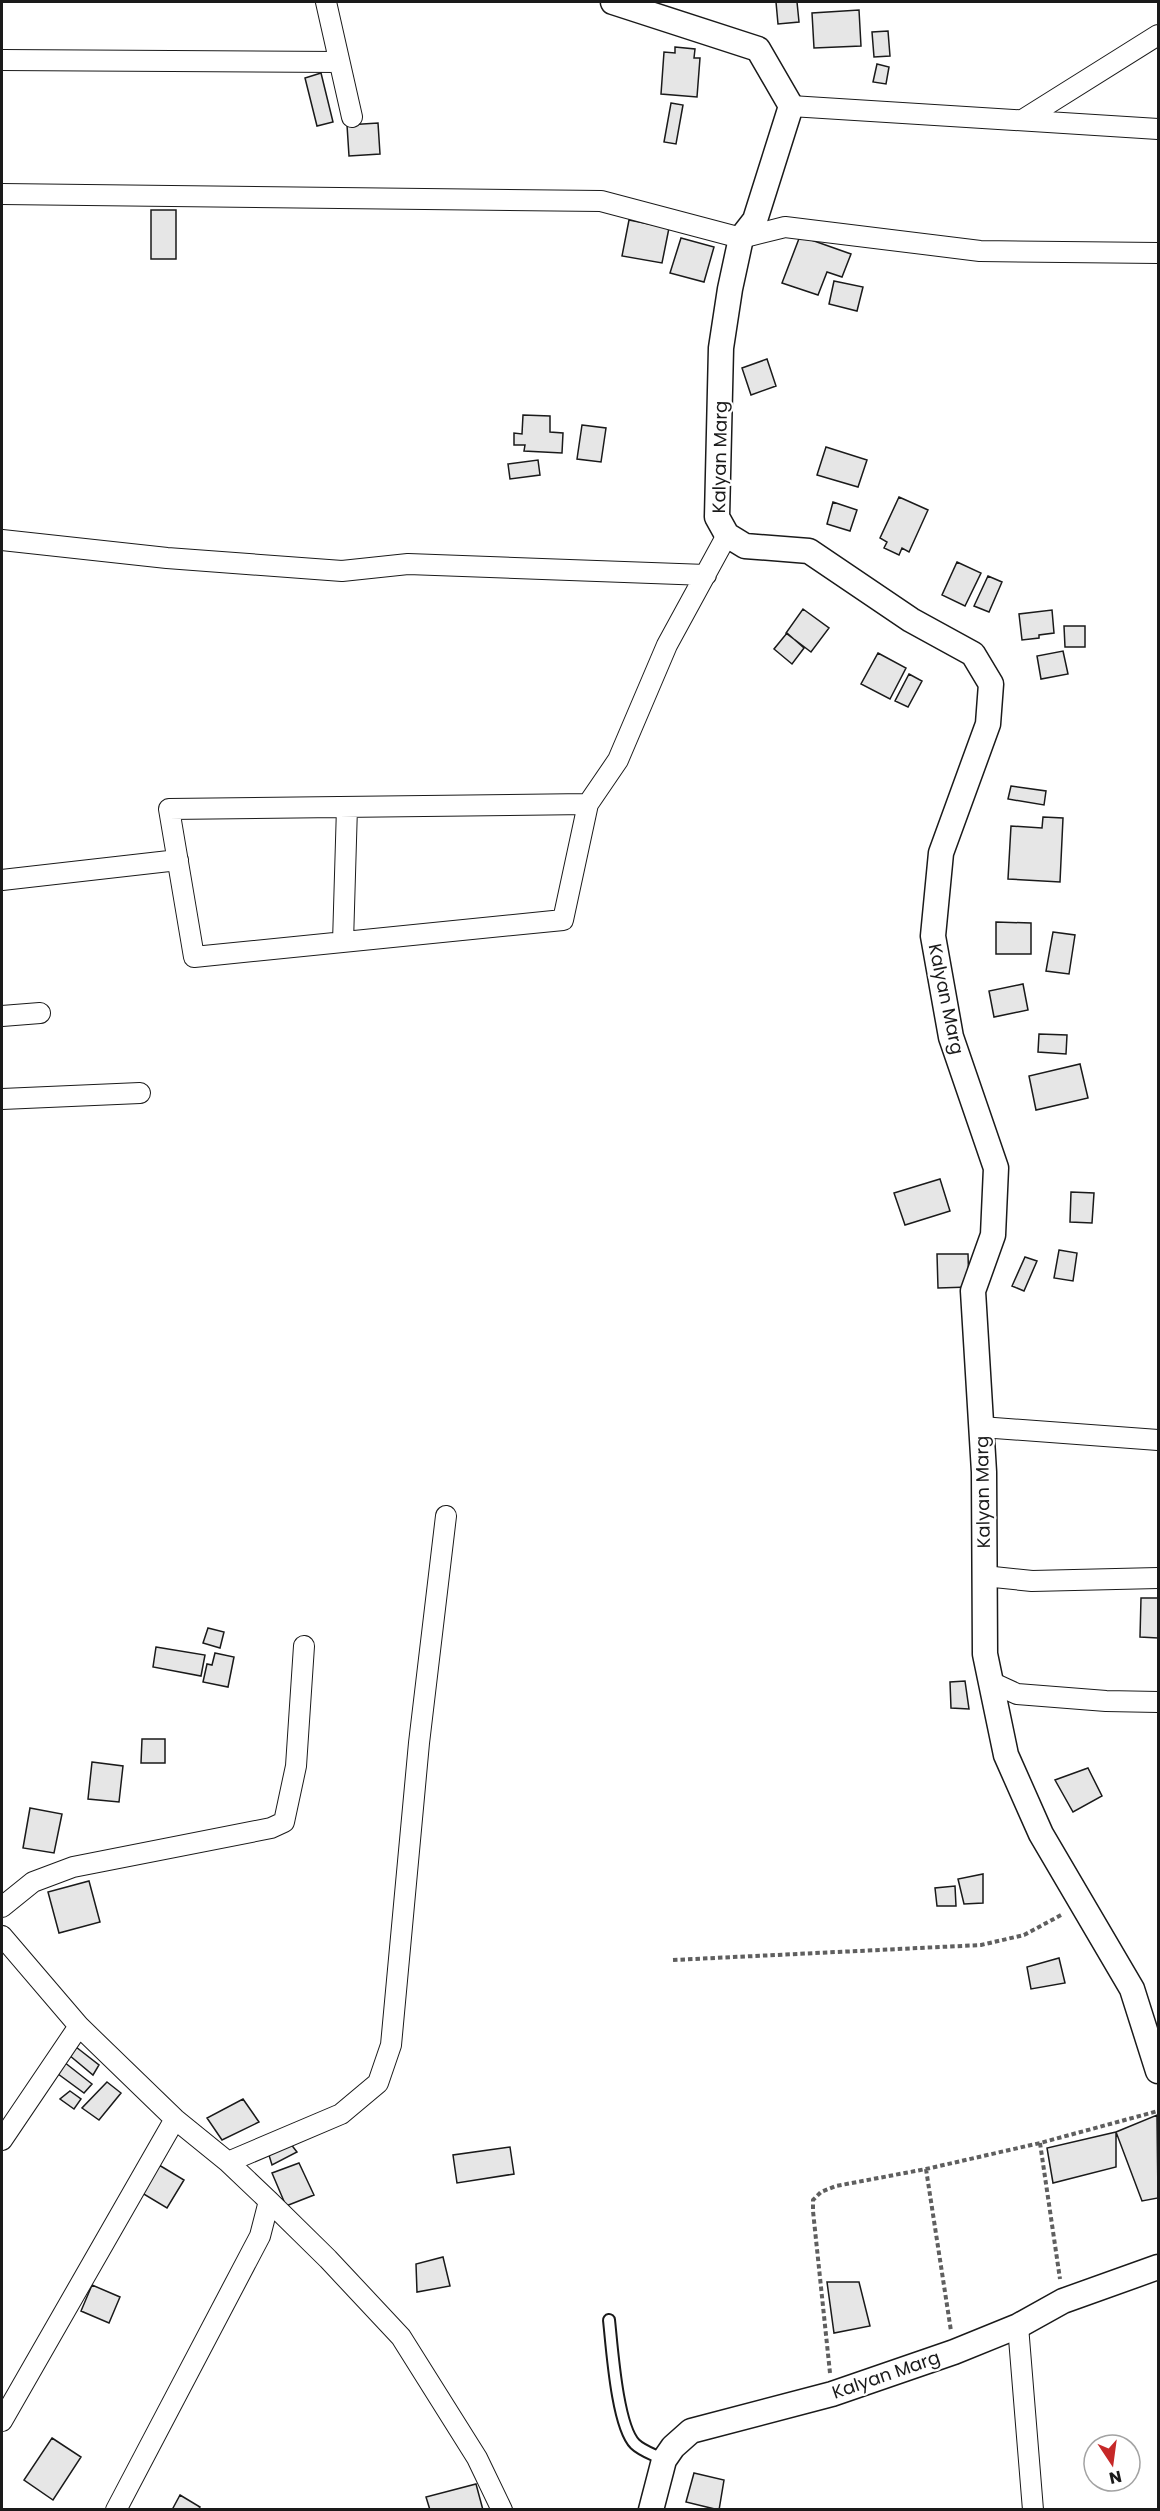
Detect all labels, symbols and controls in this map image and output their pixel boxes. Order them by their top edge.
street label: Kalyan Marg [706,401,733,513]
street label: Kalyan Marg [923,941,970,1057]
street label: Kalyan Marg [969,1436,996,1548]
street label: Kalyan Marg [829,2344,943,2405]
north arrow [1082,2433,1142,2493]
text: N [1107,2465,1124,2490]

